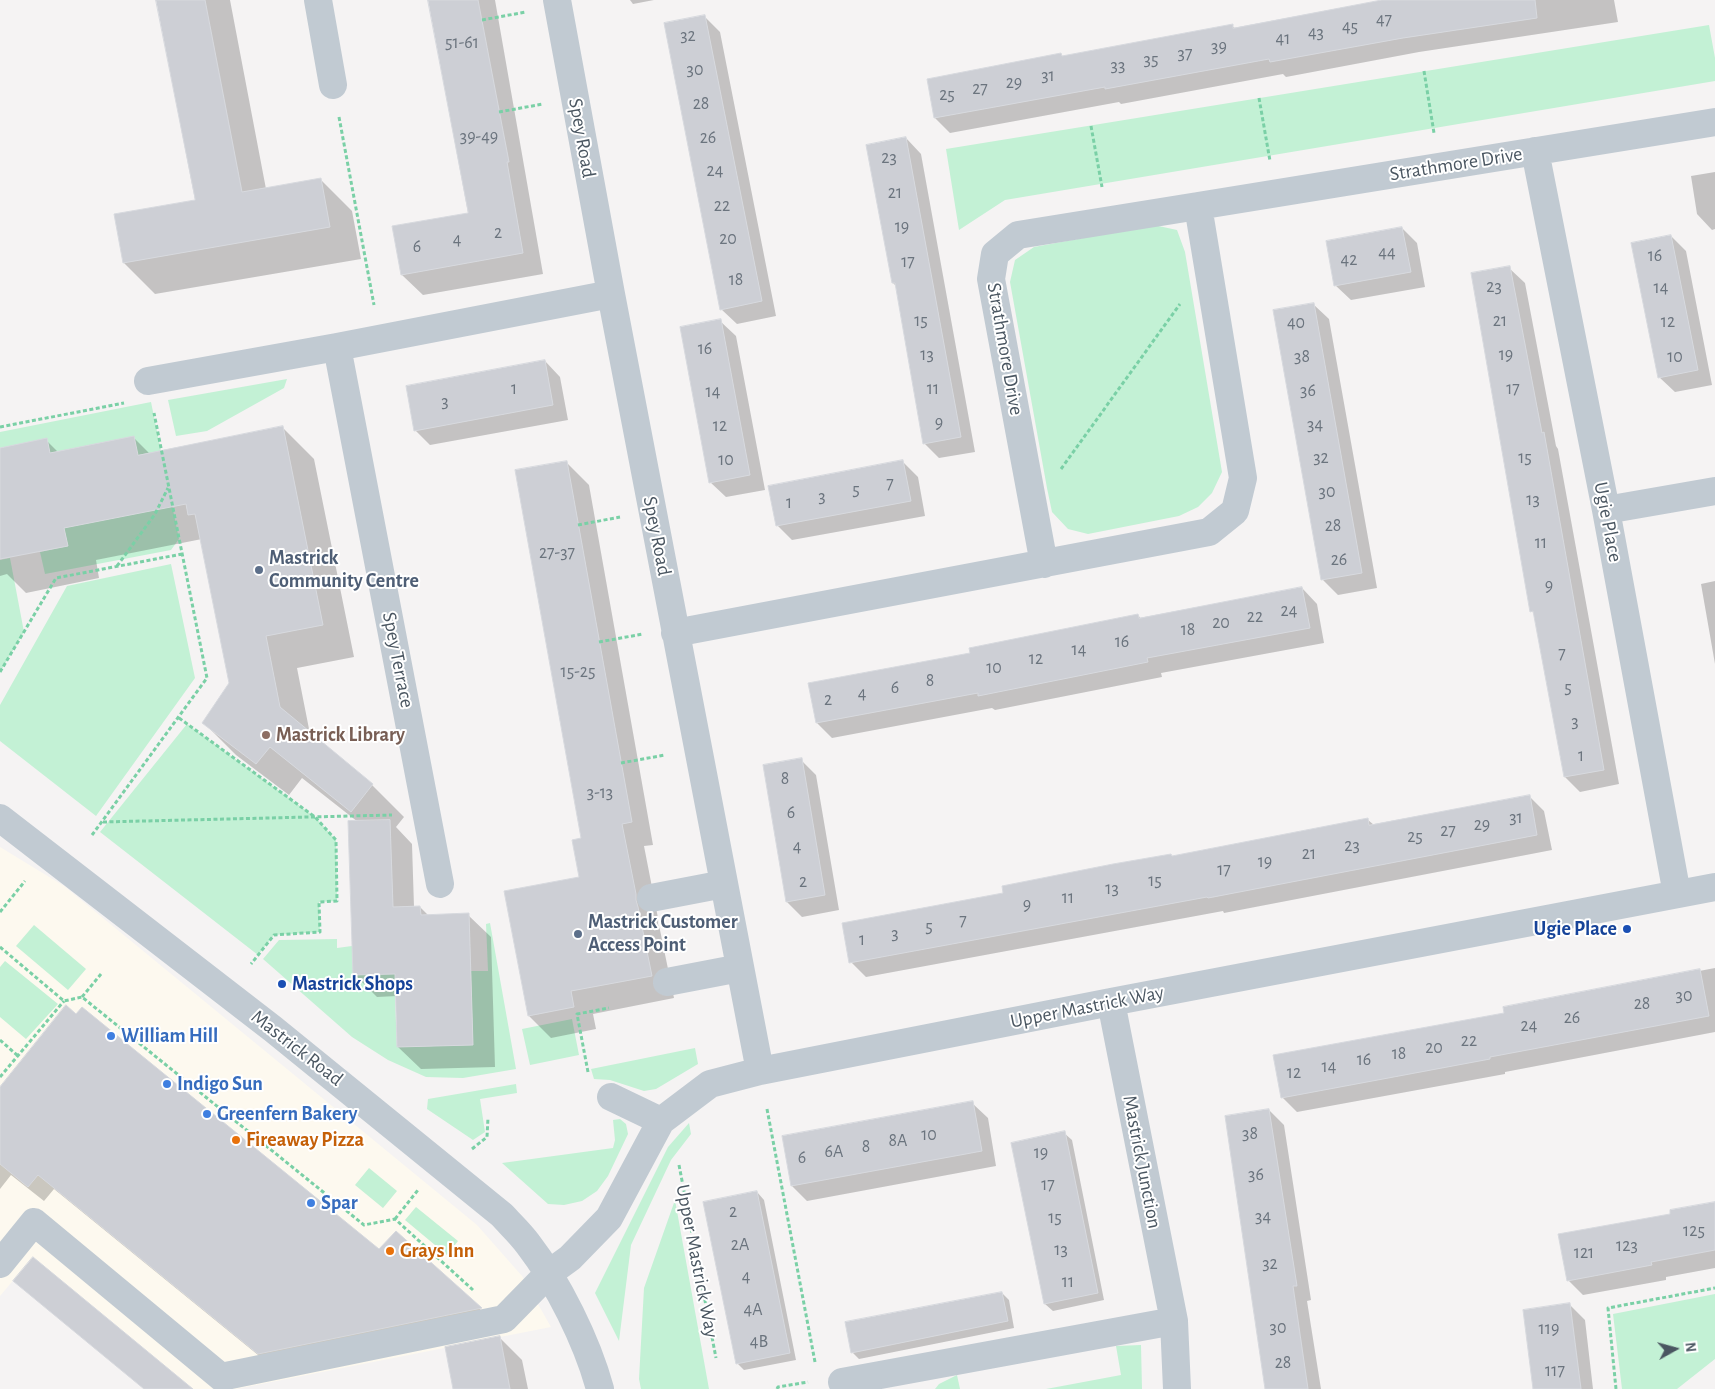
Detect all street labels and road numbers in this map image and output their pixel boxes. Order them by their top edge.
street label: Spey Road [563,96,601,180]
street label: Strathmore Drive [1388,142,1524,186]
street label: Strathmore Drive [982,281,1028,417]
street label: Ugie Place [1588,480,1628,564]
street label: Spey Road [638,494,676,578]
street label: Spey Terrace [377,610,419,710]
street label: Upper Mastrick Way [1008,980,1166,1034]
street label: Mastrick Road [246,1005,348,1091]
street label: Mastrick Junction [1117,1093,1167,1231]
street label: Upper Mastrick Way [670,1182,724,1340]

